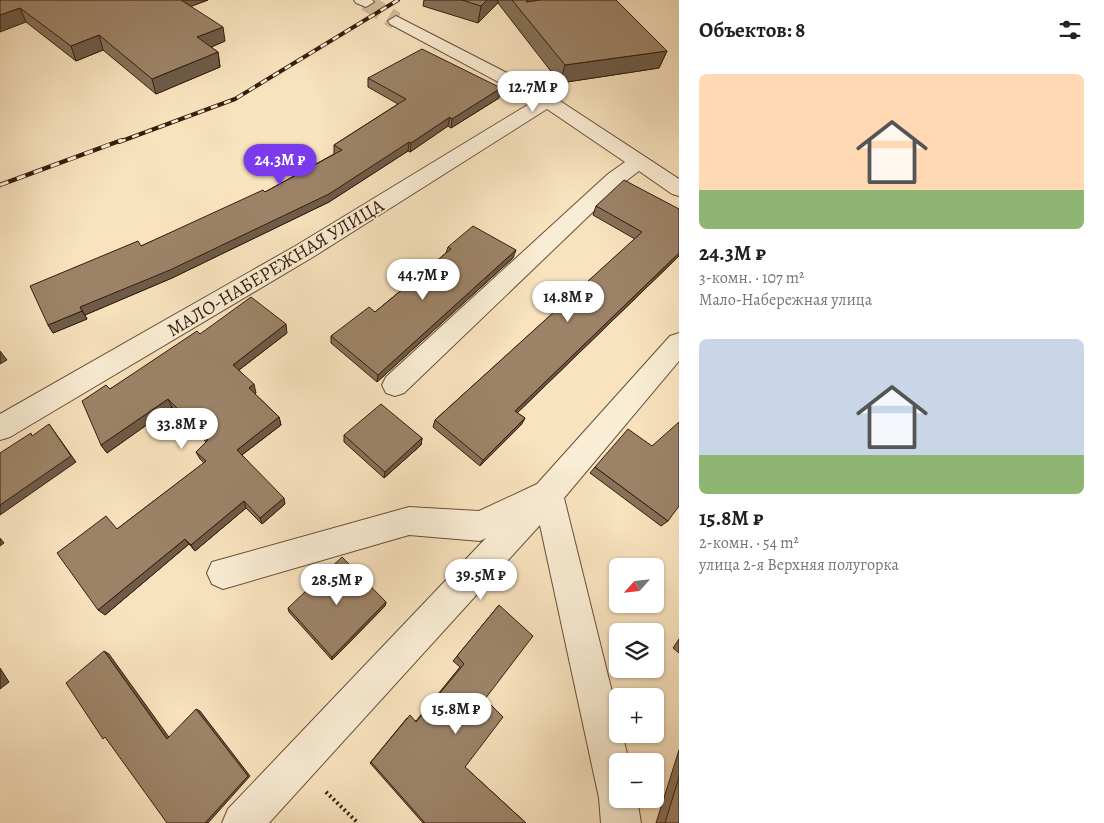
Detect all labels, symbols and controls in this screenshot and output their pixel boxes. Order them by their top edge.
text: Объектов: 8 [699,16,805,44]
icon: filters [1056,16,1084,44]
pin: 12.7M ₽ [487,70,579,113]
text: 12.7M ₽ [508,76,558,98]
icon: home [847,107,937,197]
pin: 24.3M ₽ [234,144,326,186]
text: 24.3M ₽ [255,149,305,171]
street label: МАЛО-НАБЕРЕЖНАЯ УЛИЦА [162,192,390,343]
text: 24.3M ₽ [699,239,766,267]
pin: 44.7M ₽ [377,258,469,301]
text: 44.7M ₽ [398,264,448,286]
text: 3-комн. · 107 m² [699,267,804,289]
pin: 14.8M ₽ [522,280,614,323]
text: 14.8M ₽ [543,286,593,308]
text: Мало-Набережная улица [699,289,872,311]
icon: home [847,372,937,462]
pin: 33.8M ₽ [136,408,228,450]
text: 33.8M ₽ [157,413,207,435]
text: 15.8M ₽ [699,504,763,532]
text: 2-комн. · 54 m² [699,532,799,554]
text: улица 2-я Верхняя полугорка [699,554,899,576]
pin: 39.5M ₽ [435,558,527,601]
north arrow [609,558,664,612]
map controls [609,558,664,808]
pin: 28.5M ₽ [291,564,383,606]
text: 39.5M ₽ [456,564,506,586]
text: 28.5M ₽ [311,569,363,591]
button: layers [609,623,664,678]
button: + [609,688,664,743]
pin: 15.8M ₽ [410,692,502,735]
text: 15.8M ₽ [431,698,481,720]
button: − [609,753,664,808]

